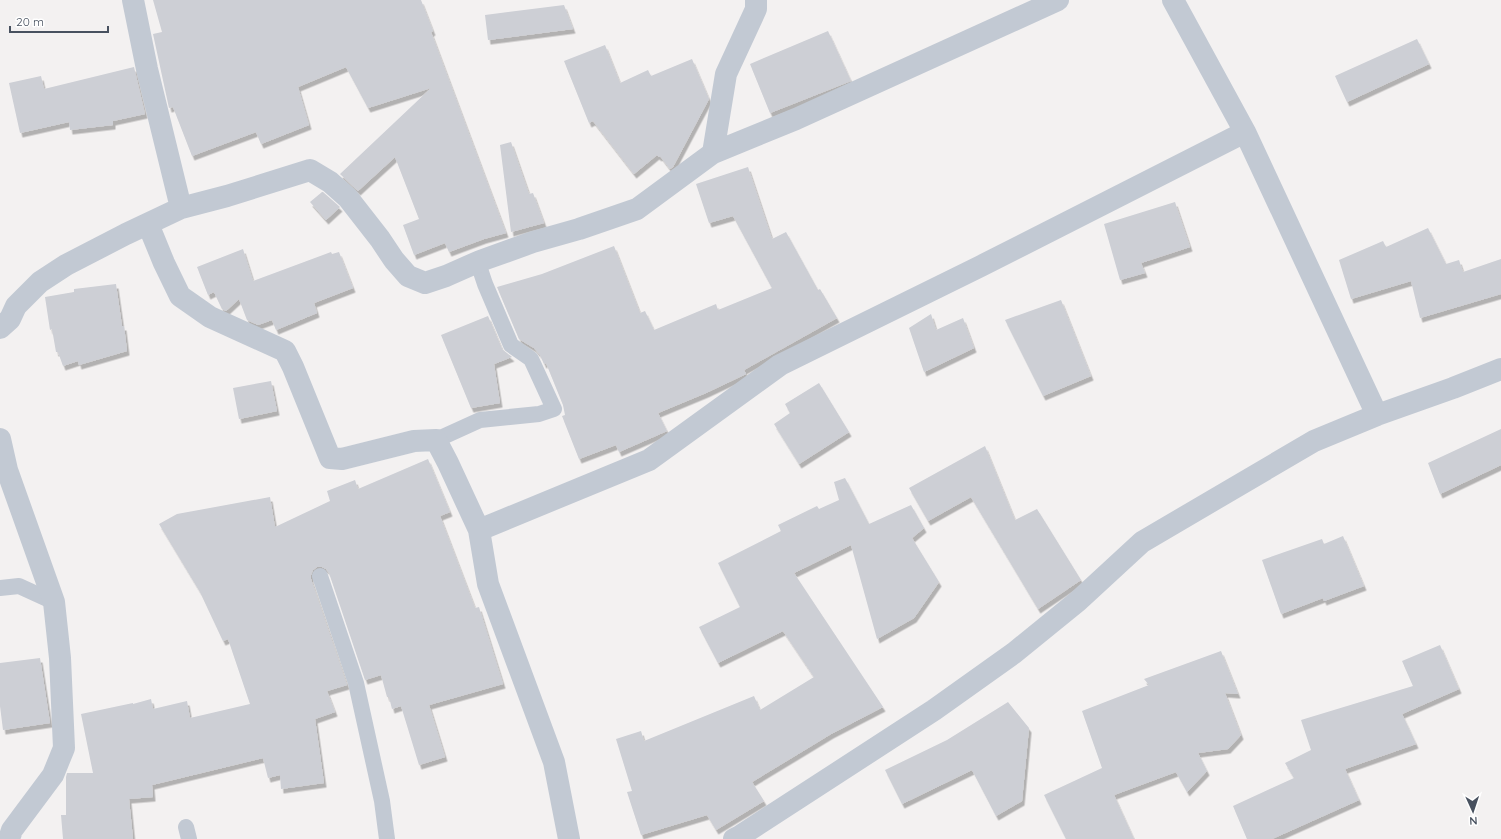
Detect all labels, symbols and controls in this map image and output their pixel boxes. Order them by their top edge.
scale bar [10,8,108,34]
text: 20 m [16,14,44,29]
north arrow [1453,791,1493,831]
text: N [1469,814,1478,828]

